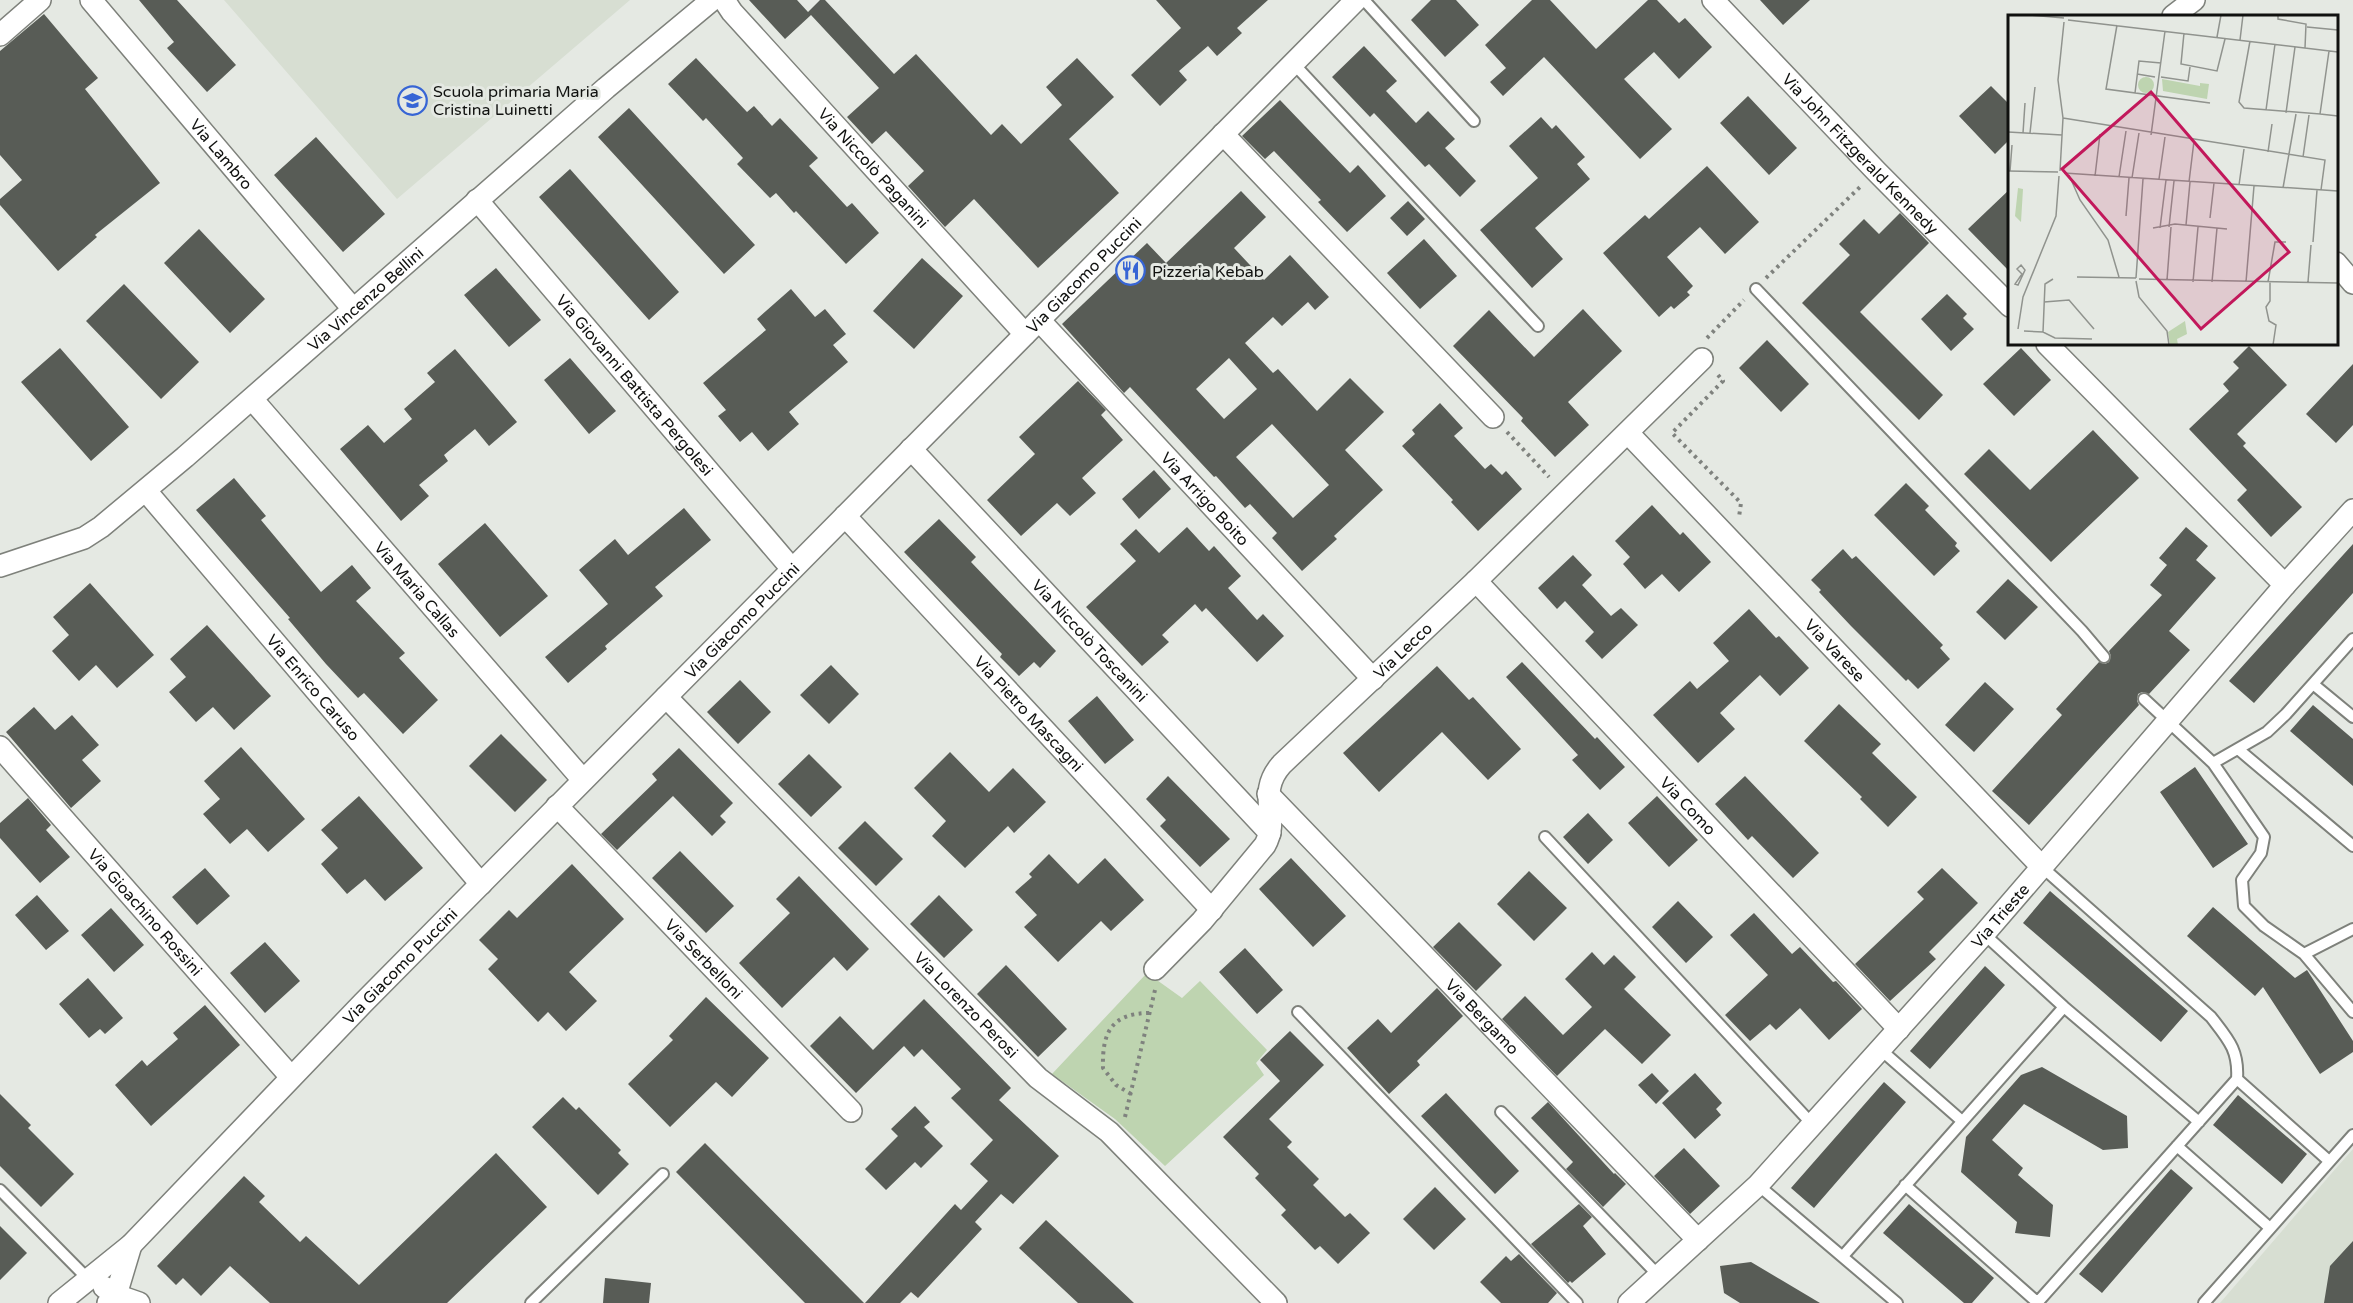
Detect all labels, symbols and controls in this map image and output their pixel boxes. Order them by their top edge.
inset map [2008,15,2338,345]
street label: Via John Fitzgerald Kennedy [1777,70,1942,239]
place label: Scuola primaria Maria Cristina Luinetti [433,82,599,120]
school or university icon: Scuola primaria Maria Cristina Luinetti [396,84,428,116]
street label: Via Niccolò Paganini [813,104,933,233]
street label: Via Lambro [185,115,257,194]
street label: Via Giacomo Puccini [1023,214,1146,338]
street label: Via Vincenzo Bellini [304,243,428,356]
restaurant icon: Pizzeria Kebab [1115,255,1147,287]
place label: Pizzeria Kebab [1152,262,1264,282]
street label: Via Giovanni Battista Pergolesi [551,291,717,480]
street label: Via Arrigo Boito [1156,448,1253,550]
street label: Via Maria Callas [369,538,464,642]
street label: Via Giacomo Puccini [681,559,804,683]
street label: Via Niccolò Toscanini [1027,576,1151,707]
street label: Via Varese [1800,615,1869,686]
street label: Via Lecco [1370,619,1437,683]
street label: Via Enrico Caruso [262,631,364,745]
street label: Via Pietro Mascagni [969,652,1087,776]
street label: Via Como [1655,773,1720,840]
street label: Via Gioachino Rossini [83,845,206,980]
street label: Via Trieste [1967,880,2034,952]
street label: Via Giacomo Puccini [339,904,462,1029]
street label: Via Serbelloni [660,915,747,1004]
street label: Via Lorenzo Perosi [909,948,1022,1063]
street label: Via Bergamo [1441,975,1523,1059]

